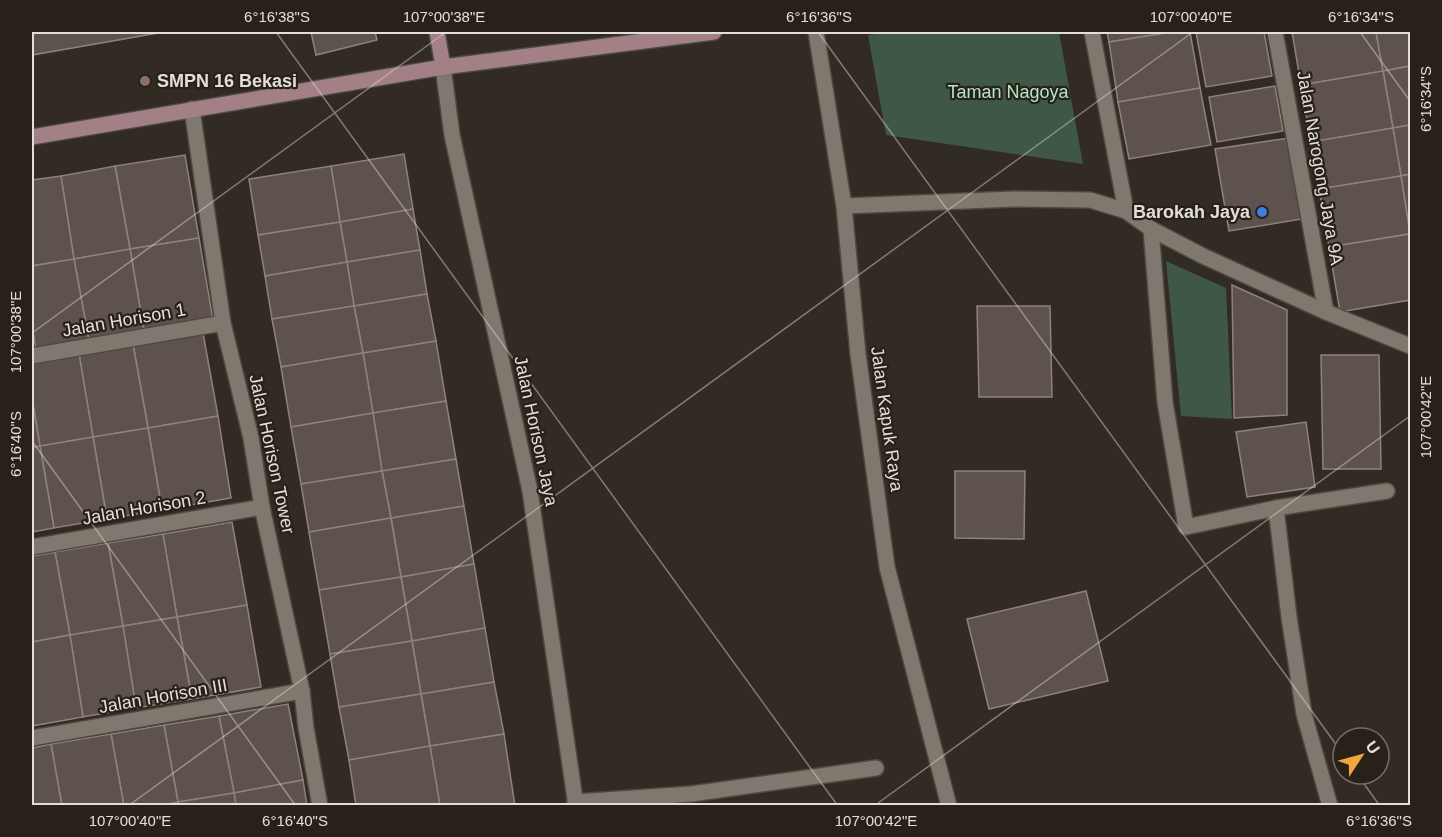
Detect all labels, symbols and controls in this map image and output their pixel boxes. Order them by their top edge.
text: 6°16'38"S [244,8,310,25]
text: 107°00'38"E [403,8,485,25]
text: 6°16'36"S [786,8,852,25]
text: 107°00'40"E [1150,8,1232,25]
text: 6°16'34"S [1328,8,1394,25]
text: 6°16'34"S [1417,66,1434,132]
street label: Jalan Narogong Jaya 9A [1293,69,1347,267]
place label: SMPN 16 Bekasi [157,71,297,91]
marker: SMPN 16 Bekasi [138,74,152,88]
park label: Taman Nagoya [947,82,1070,102]
place label: Barokah Jaya [1133,202,1251,222]
marker: Barokah Jaya [1255,205,1269,219]
text: 107°00'38"E [7,291,24,373]
street label: Jalan Horison 1 [61,299,187,341]
street label: Jalan Kapuk Raya [867,345,907,494]
street label: Jalan Horison Jaya [510,354,562,509]
street label: Jalan Horison Tower [245,372,299,536]
text: 107°00'42"E [1417,376,1434,458]
text: 6°16'40"S [7,411,24,477]
street label: Jalan Horison 2 [81,487,207,529]
street label: Jalan Horison III [97,675,229,717]
north arrow [1331,726,1391,786]
text: U [1362,738,1383,757]
text: 107°00'40"E [89,812,171,829]
text: 6°16'40"S [262,812,328,829]
text: 107°00'42"E [835,812,917,829]
text: 6°16'36"S [1346,812,1412,829]

